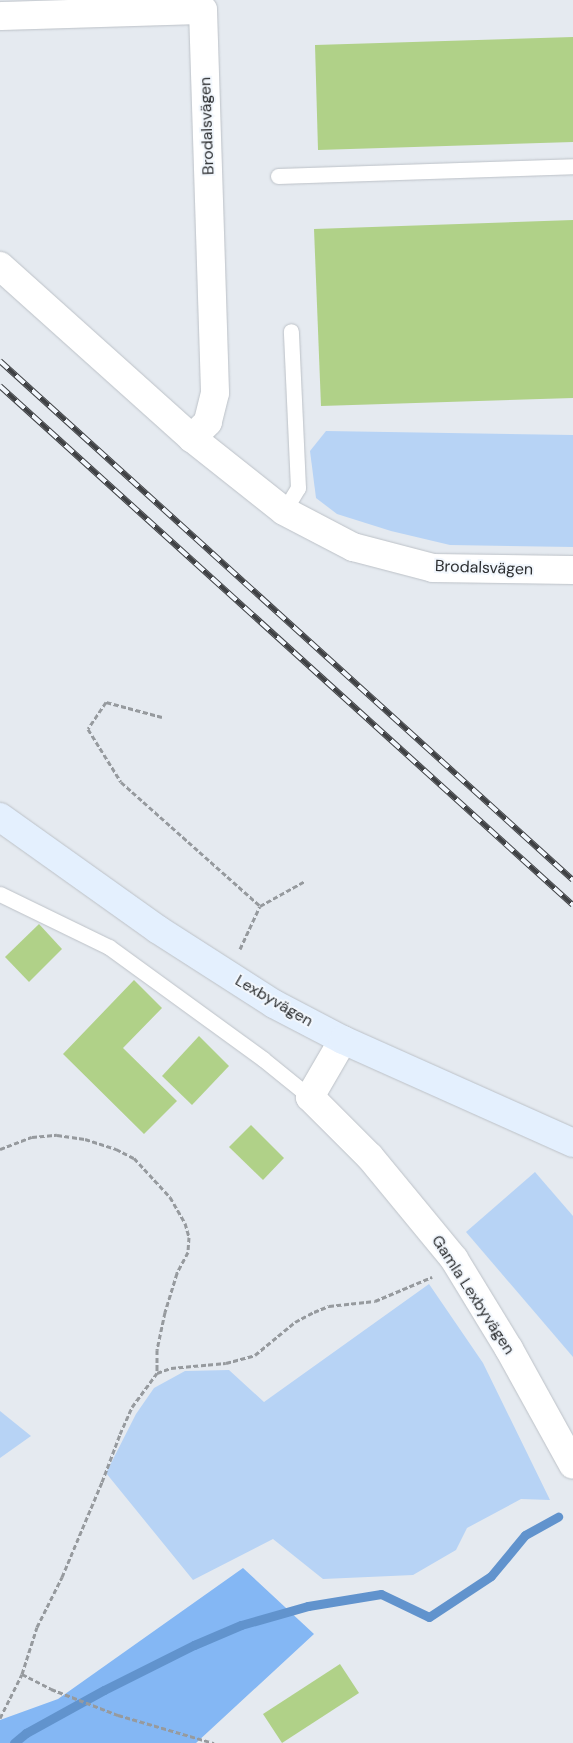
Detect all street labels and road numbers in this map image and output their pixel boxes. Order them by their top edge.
street label: Brodalsvägen [196,77,218,175]
street label: Brodalsvägen [435,557,533,579]
street label: Lexbyvägen [232,971,316,1031]
street label: Gamla Lexbyvägen [427,1232,519,1358]

